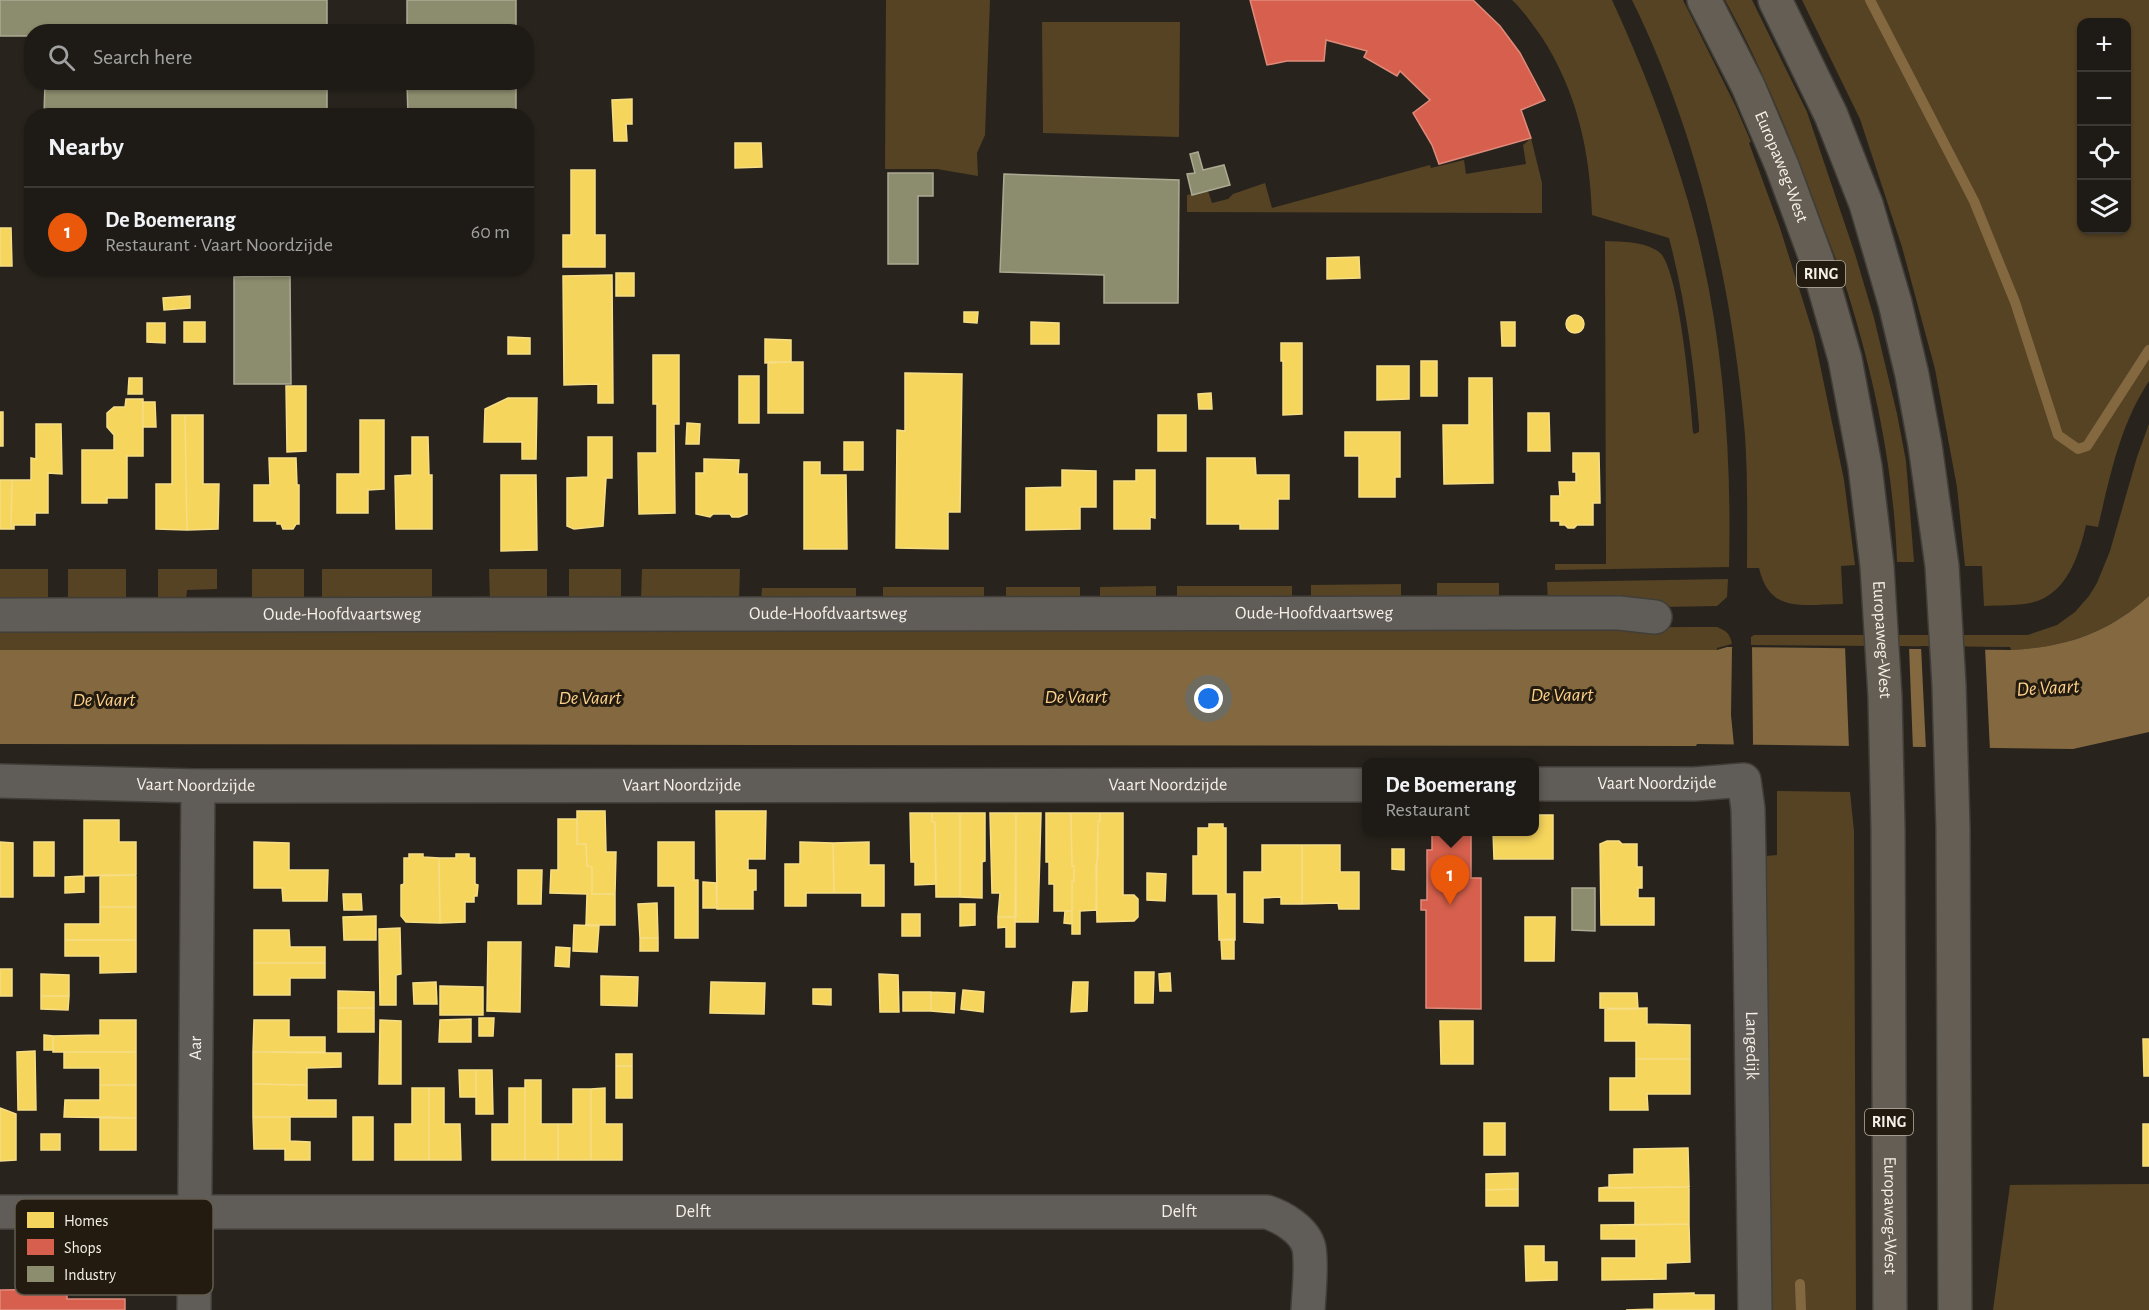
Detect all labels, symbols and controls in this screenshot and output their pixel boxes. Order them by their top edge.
map controls [2077,18,2131,234]
button: + [2077,18,2131,72]
search box [24,24,534,90]
icon: search [45,41,78,74]
text: Search here [93,46,192,68]
button: − [2077,72,2131,126]
street label: Europaweg-West [1751,109,1811,225]
button: locate [2077,126,2131,180]
text: Nearby [48,134,124,160]
button: layers [2077,180,2131,234]
text: De Boemerang [105,209,236,231]
text: 1 [64,222,71,242]
text: 60 m [471,222,510,242]
text: Restaurant · Vaart Noordzijde [105,235,333,255]
road number: RING [1797,261,1845,287]
street label: Europaweg-West [1869,580,1894,699]
street label: Oude-Hoofdvaartsweg [1235,604,1393,622]
street label: Oude-Hoofdvaartsweg [263,605,421,624]
street label: Oude-Hoofdvaartsweg [749,605,907,623]
water label: De Vaart [2016,676,2080,700]
your location [1194,684,1223,713]
water label: De Vaart [1530,685,1594,705]
water label: De Vaart [1044,687,1108,707]
water label: De Vaart [558,688,622,708]
water label: De Vaart [72,690,136,710]
popup [1362,758,1539,836]
street label: Vaart Noordzijde [1598,773,1717,793]
text: De Boemerang [1385,774,1516,796]
street label: Vaart Noordzijde [136,775,255,795]
street label: Vaart Noordzijde [1108,776,1227,794]
street label: Vaart Noordzijde [622,777,741,795]
text: Restaurant [1385,800,1470,820]
pin: 1 [1430,856,1470,905]
street label: Langedijk [1742,1011,1761,1081]
street label: Aar [187,1036,205,1060]
road number: RING [1865,1109,1913,1135]
street label: Europaweg-West [1880,1156,1899,1275]
legend [15,1199,213,1295]
street label: Delft [675,1203,711,1221]
street label: Delft [1161,1203,1197,1221]
text: Homes [64,1213,108,1229]
text: Shops [64,1240,102,1256]
text: Industry [64,1267,116,1284]

